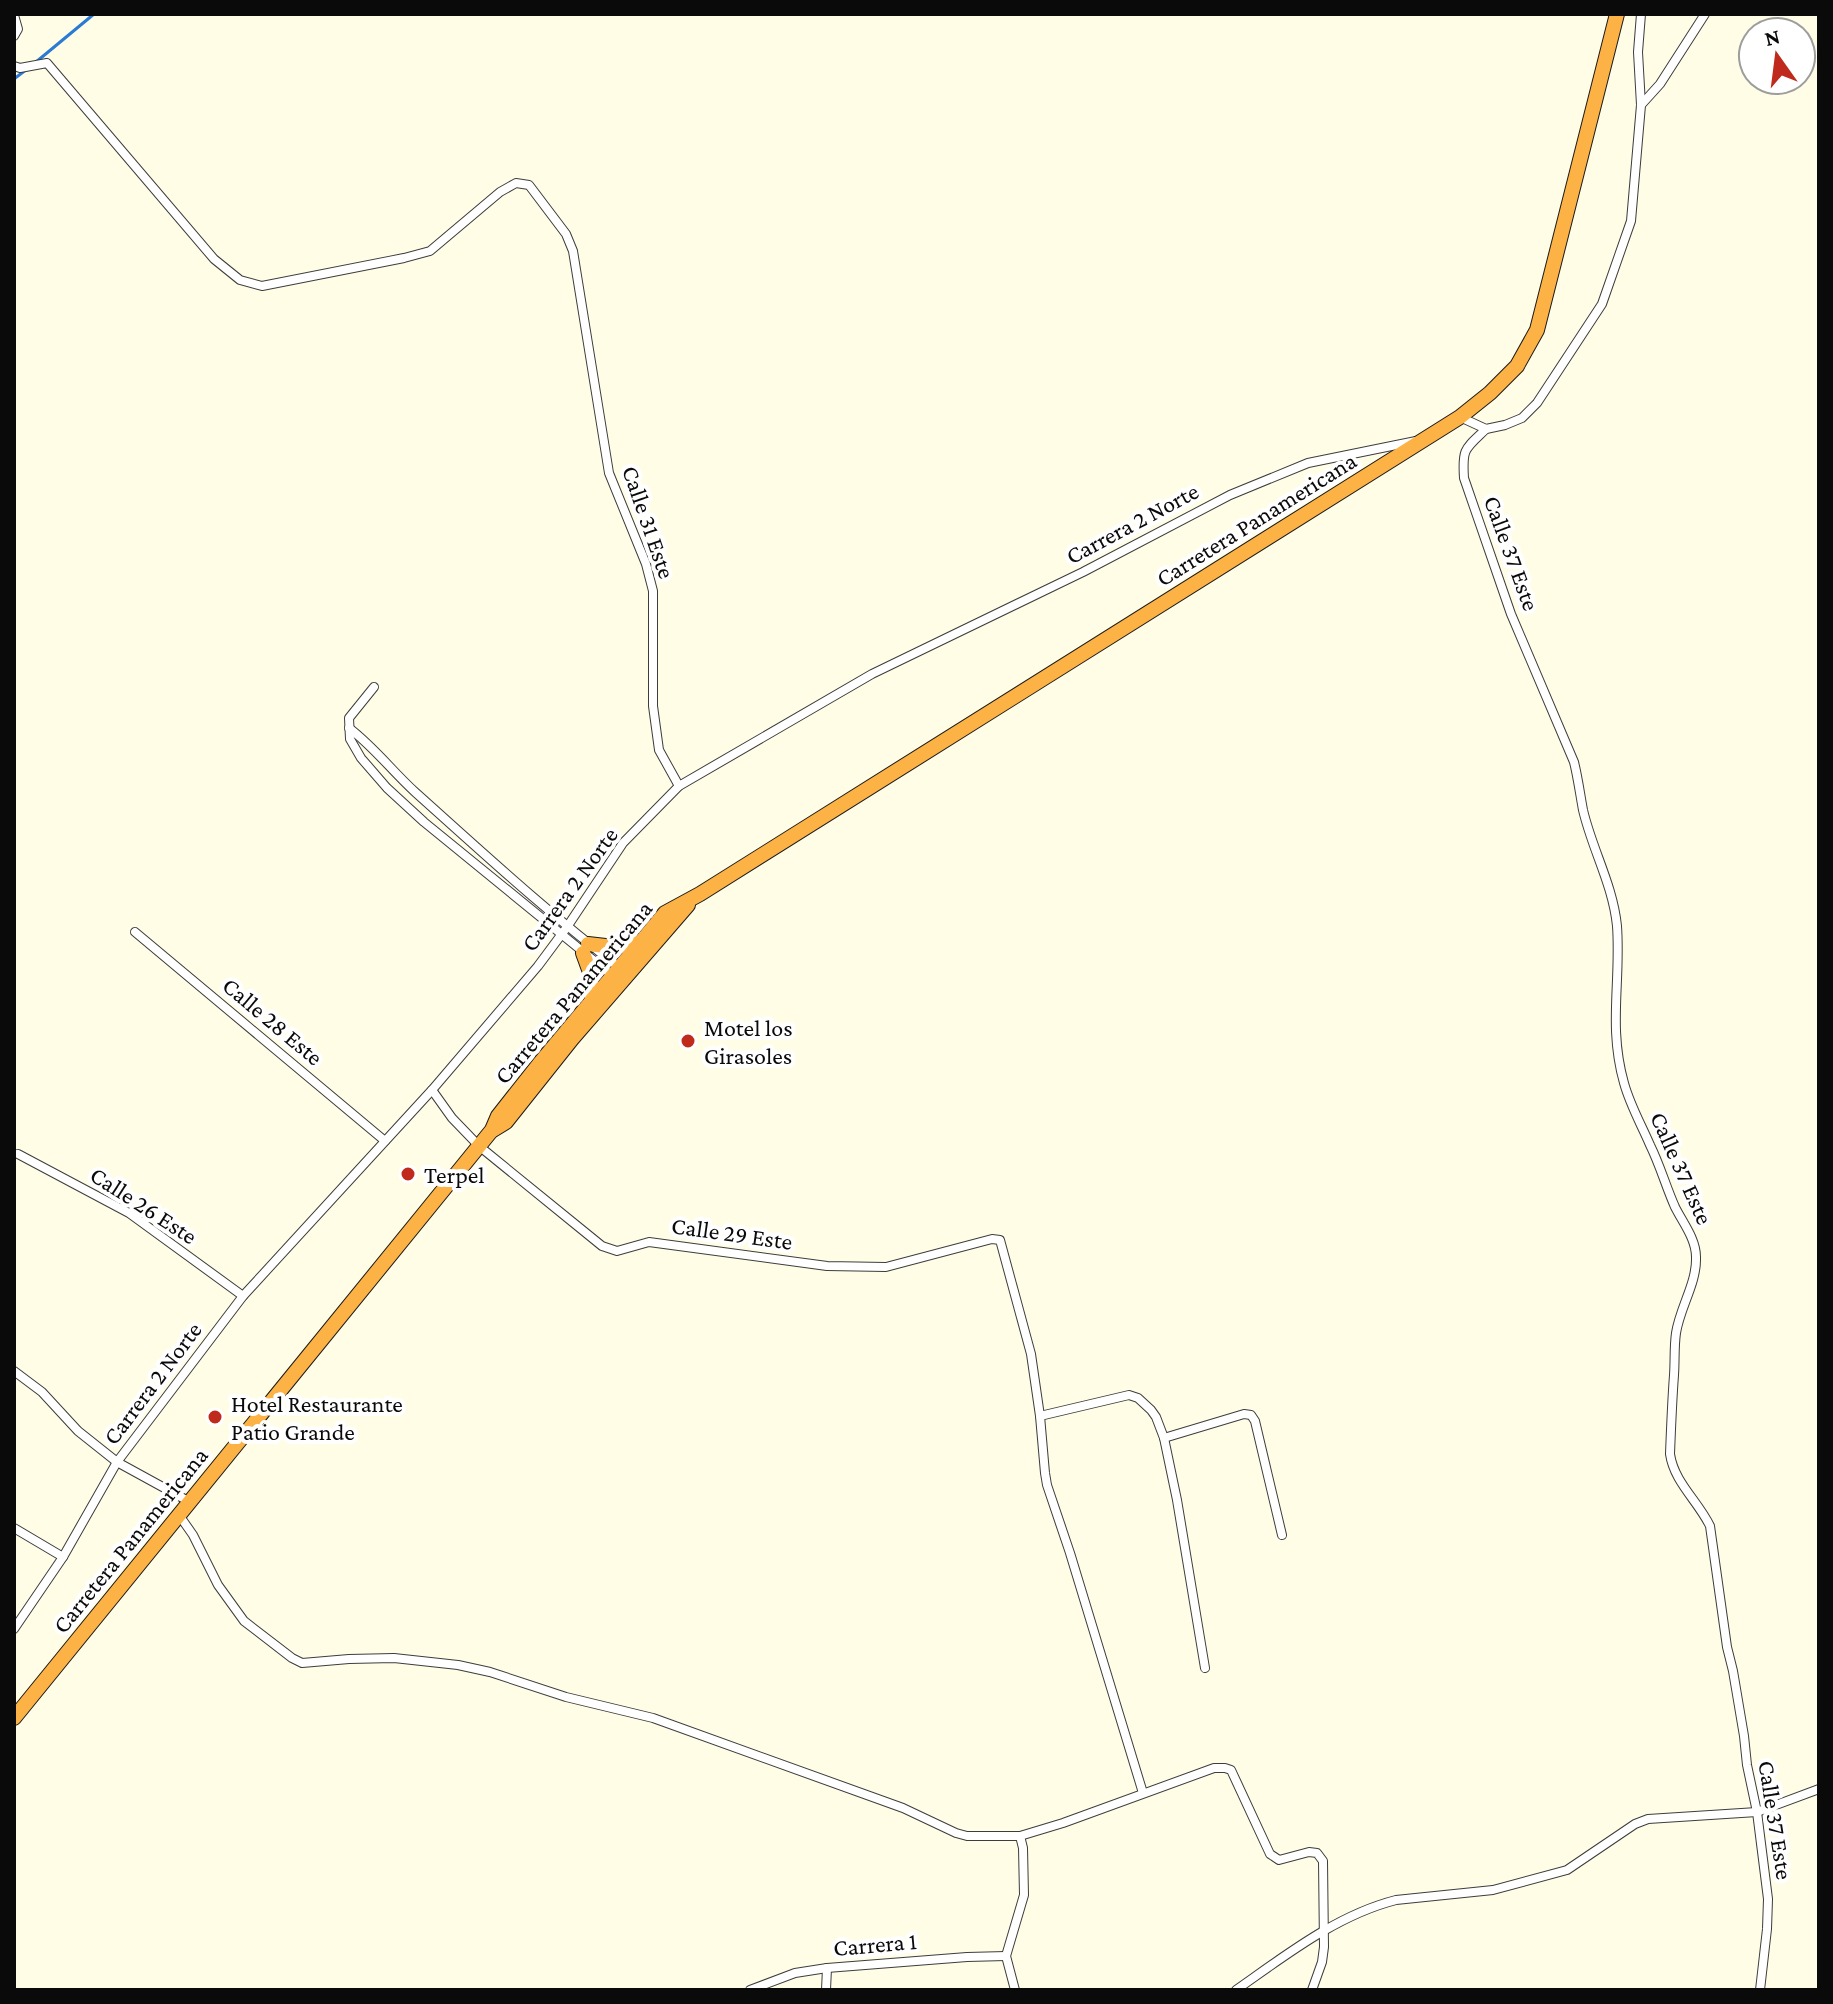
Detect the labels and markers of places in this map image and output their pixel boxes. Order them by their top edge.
place label: Motel los Girasoles [704,1014,793,1069]
marker: Motel los Girasoles [679,1032,697,1050]
place label: Terpel [424,1161,485,1188]
marker: Terpel [399,1165,417,1183]
place label: Hotel Restaurante Patio Grande [231,1390,403,1445]
marker: Hotel Restaurante Patio Grande [206,1408,224,1426]

